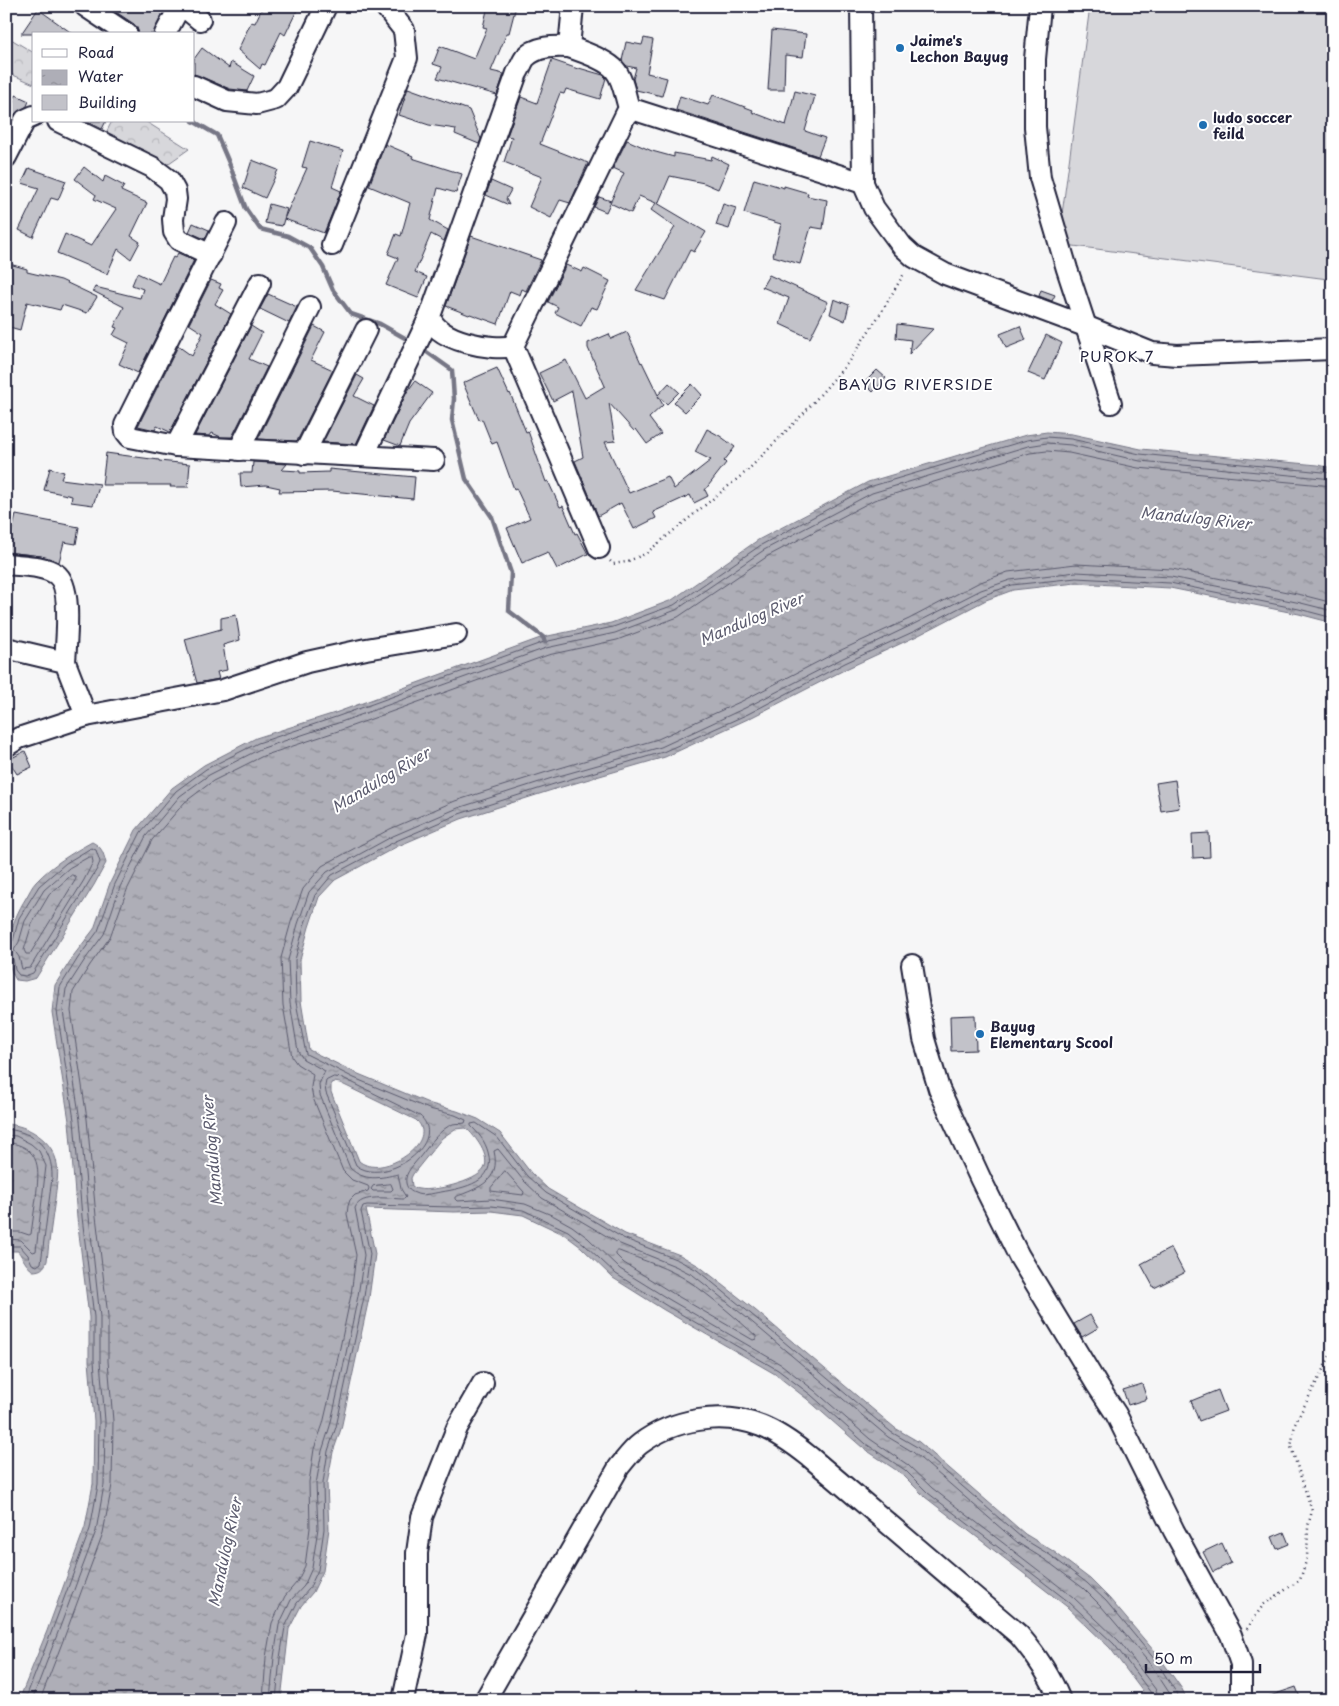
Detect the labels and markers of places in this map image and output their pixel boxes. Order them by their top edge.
place label: Jaime's Lechon Bayug [910,30,1009,67]
marker: Jaime's Lechon Bayug [894,42,906,54]
place label: ludo soccer feild [1213,107,1293,144]
marker: ludo soccer feild [1197,119,1209,131]
place label: Bayug Elementary Scool [990,1016,1113,1053]
marker: Bayug Elementary Scool [974,1028,986,1040]

